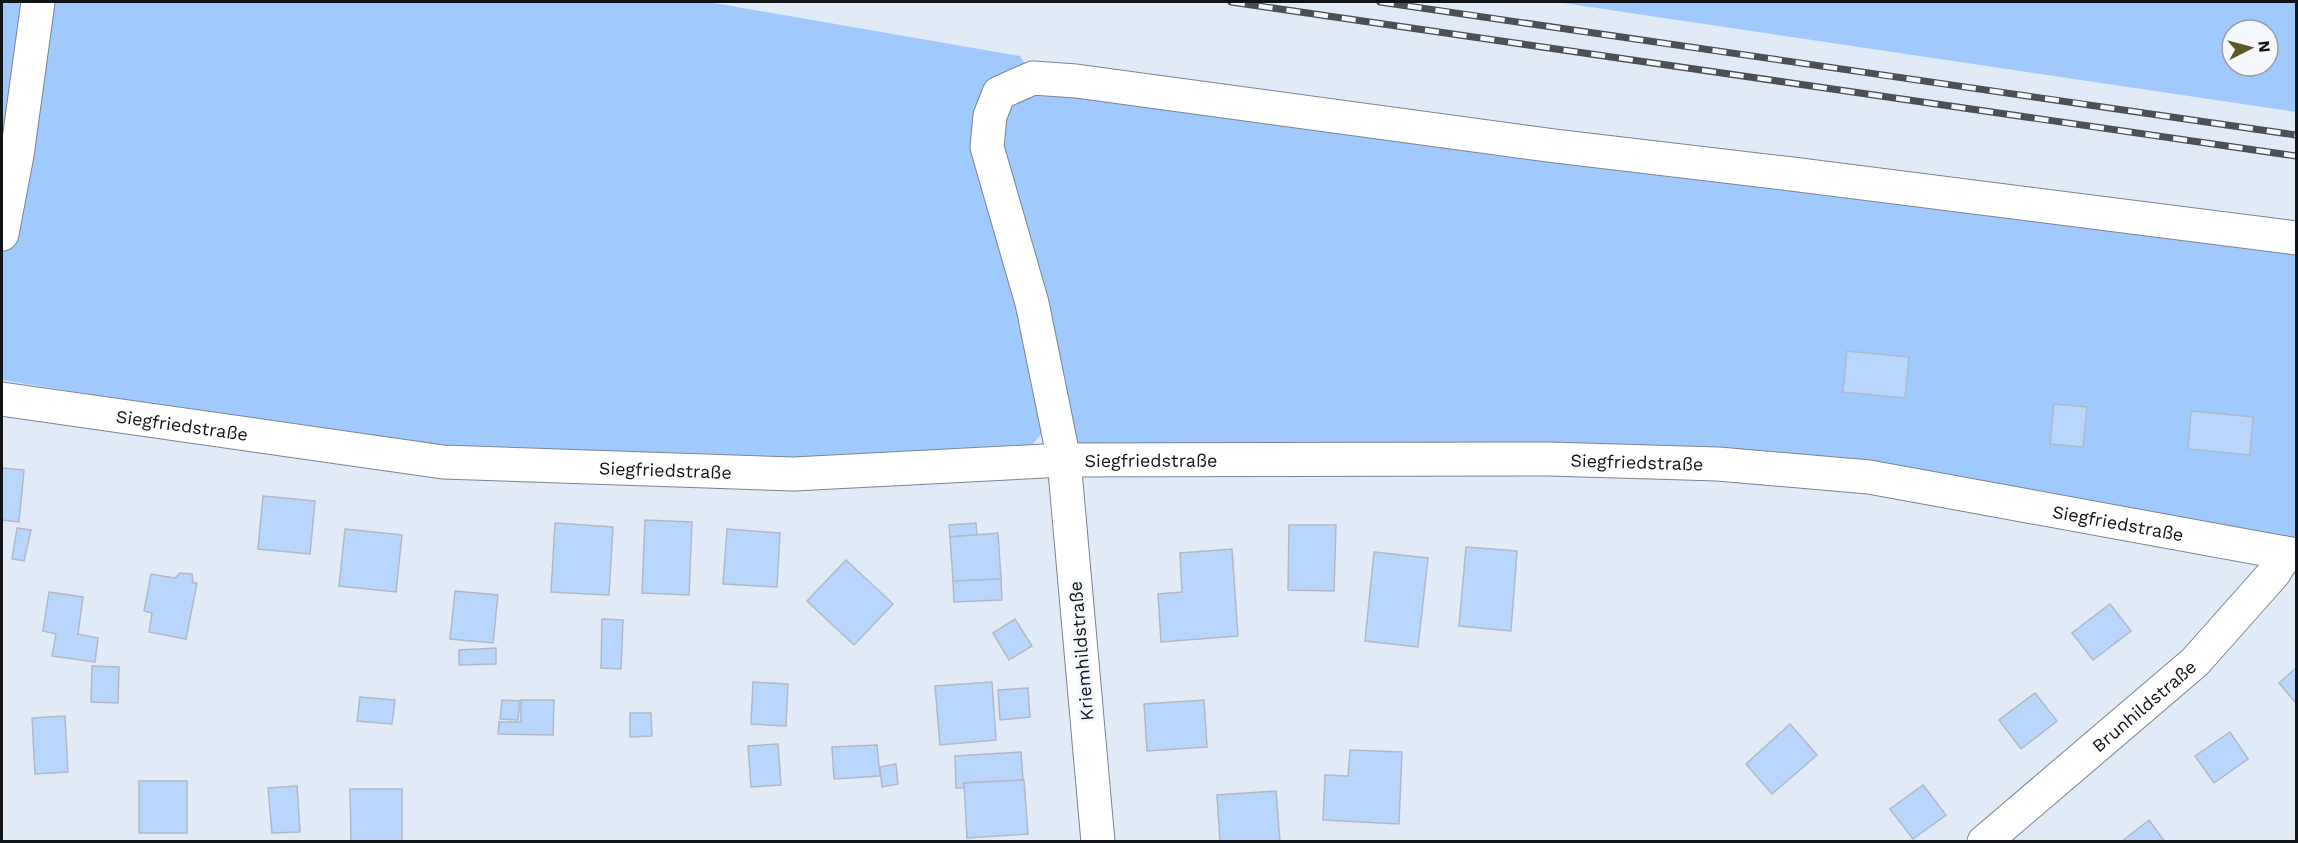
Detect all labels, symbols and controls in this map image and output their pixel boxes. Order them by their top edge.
north arrow [2220,18,2280,78]
text: N [2254,40,2274,53]
street label: Siegfriedstraße [115,405,249,445]
street label: Siegfriedstraße [1084,449,1217,470]
street label: Siegfriedstraße [1570,449,1704,474]
street label: Siegfriedstraße [599,457,732,482]
street label: Siegfriedstraße [2051,500,2185,545]
street label: Kriemhildstraße [1064,580,1098,722]
street label: Brunhildstraße [2087,656,2200,756]

